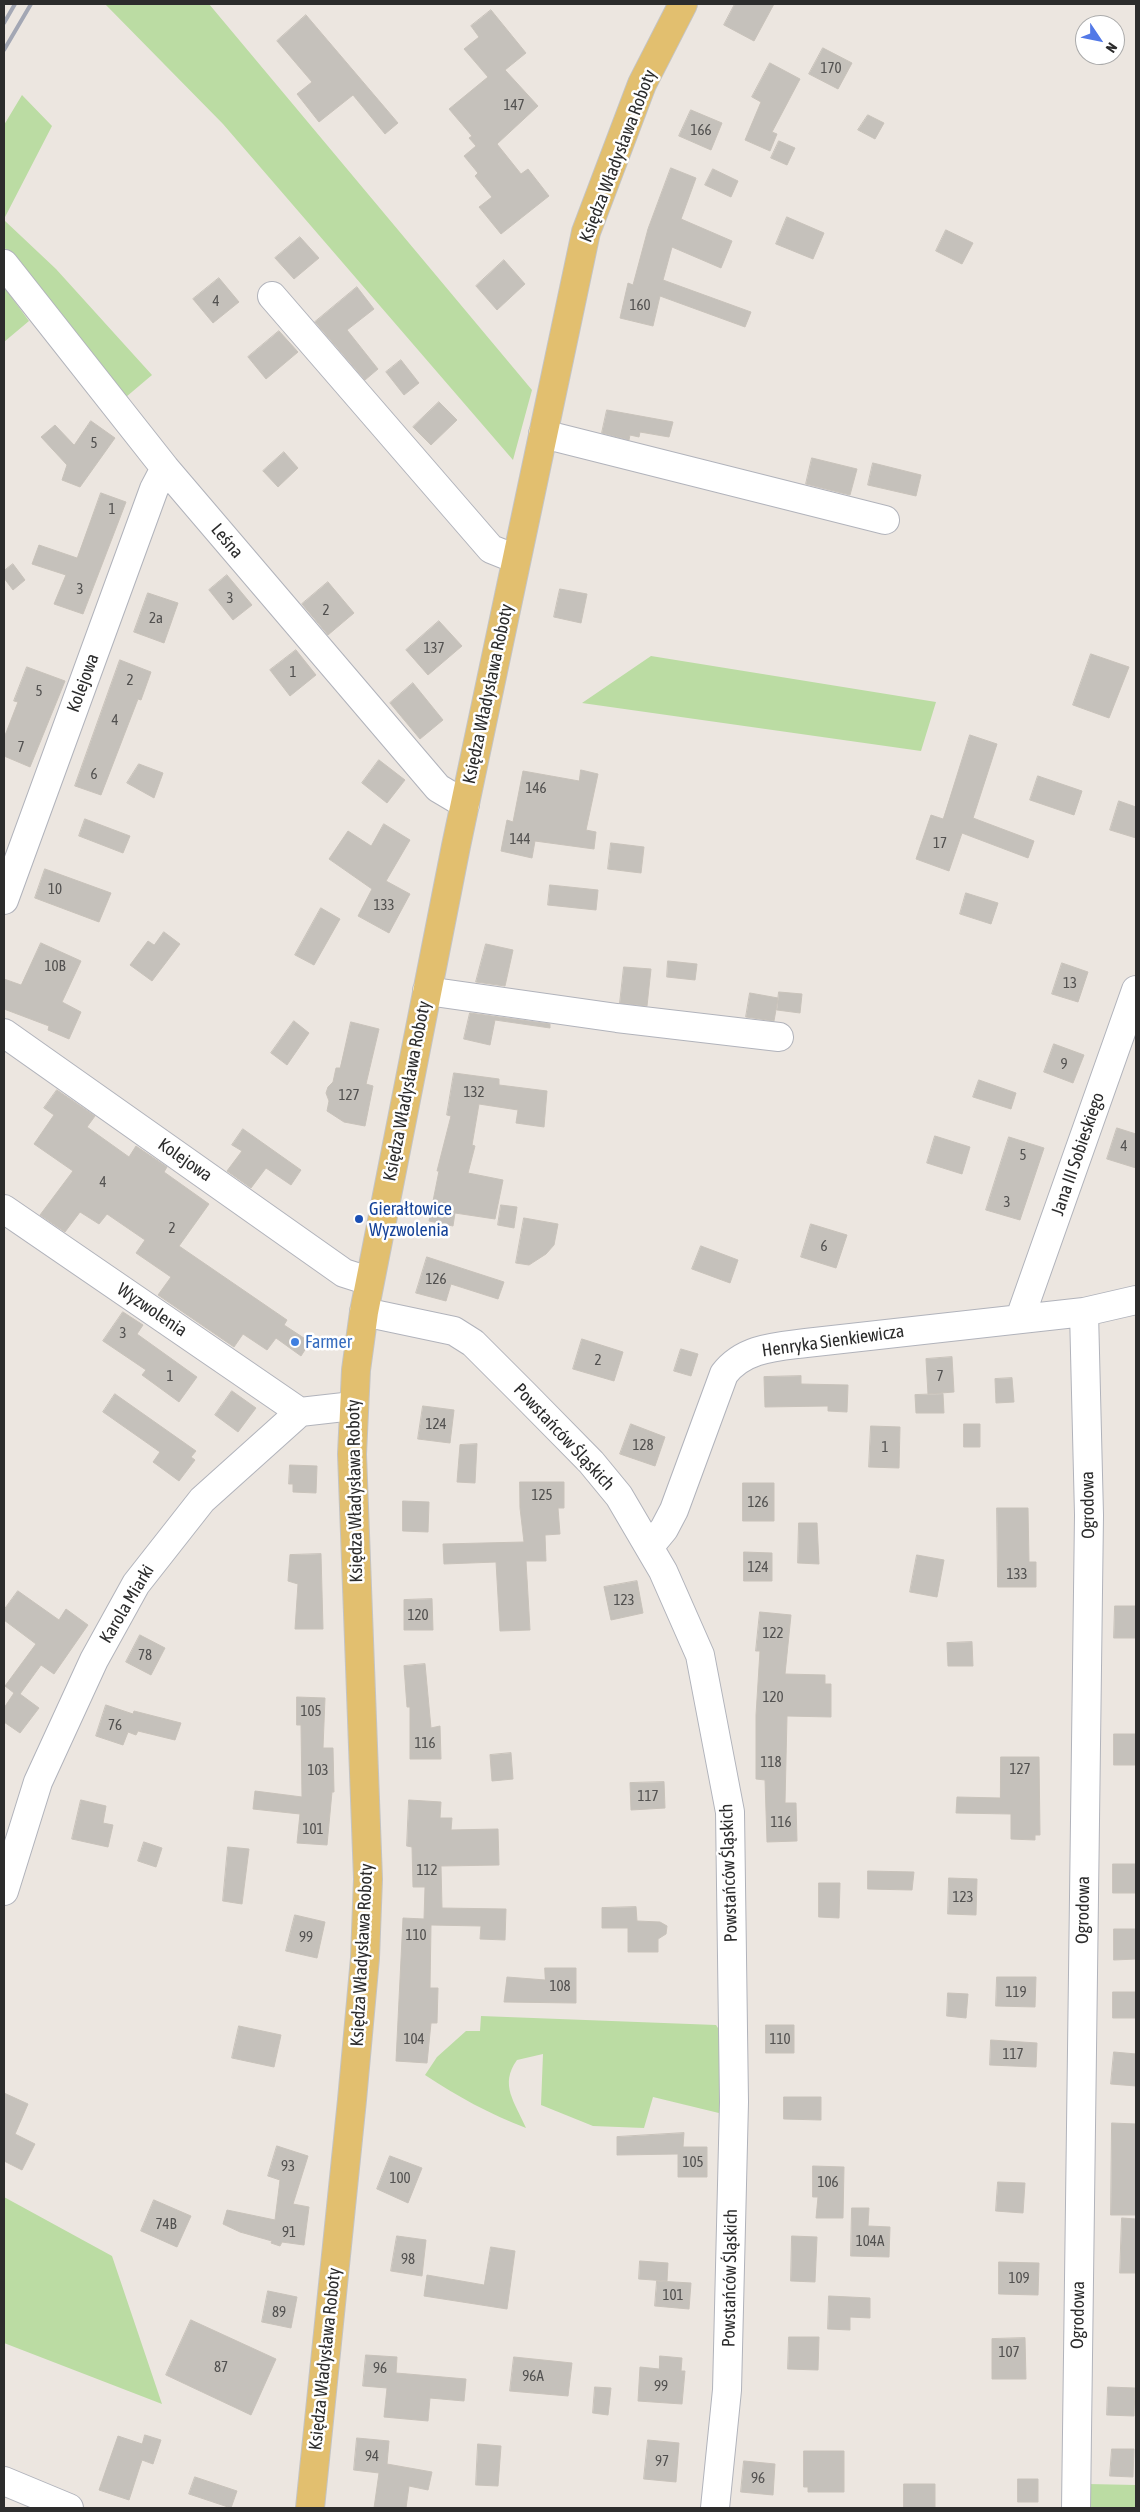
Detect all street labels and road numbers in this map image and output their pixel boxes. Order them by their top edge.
street label: Księdza Władysława Roboty [575,67,661,245]
street label: Leśna [206,519,248,563]
street label: Księdza Władysława Roboty [458,602,518,786]
street label: Kolejowa [62,651,104,715]
street label: Księdza Władysława Roboty [379,999,435,1183]
street label: Jana III Sobieskiego [1047,1090,1109,1218]
street label: Kolejowa [154,1134,216,1186]
street label: Wyzwolenia [113,1279,191,1341]
street label: Henryka Sienkiewicza [761,1320,905,1362]
street label: Powstańców Śląskich [509,1379,619,1495]
street label: Księdza Władysława Roboty [343,1399,367,1583]
street label: Ogrodowa [1077,1471,1099,1539]
street label: Karola Miarki [95,1561,159,1647]
street label: Powstańców Śląskich [716,1803,742,1943]
street label: Księdza Władysława Roboty [346,1863,378,2047]
street label: Ogrodowa [1072,1876,1094,1944]
street label: Powstańców Śląskich [718,2209,742,2347]
street label: Księdza Władysława Roboty [305,2267,345,2451]
street label: Ogrodowa [1067,2281,1089,2349]

